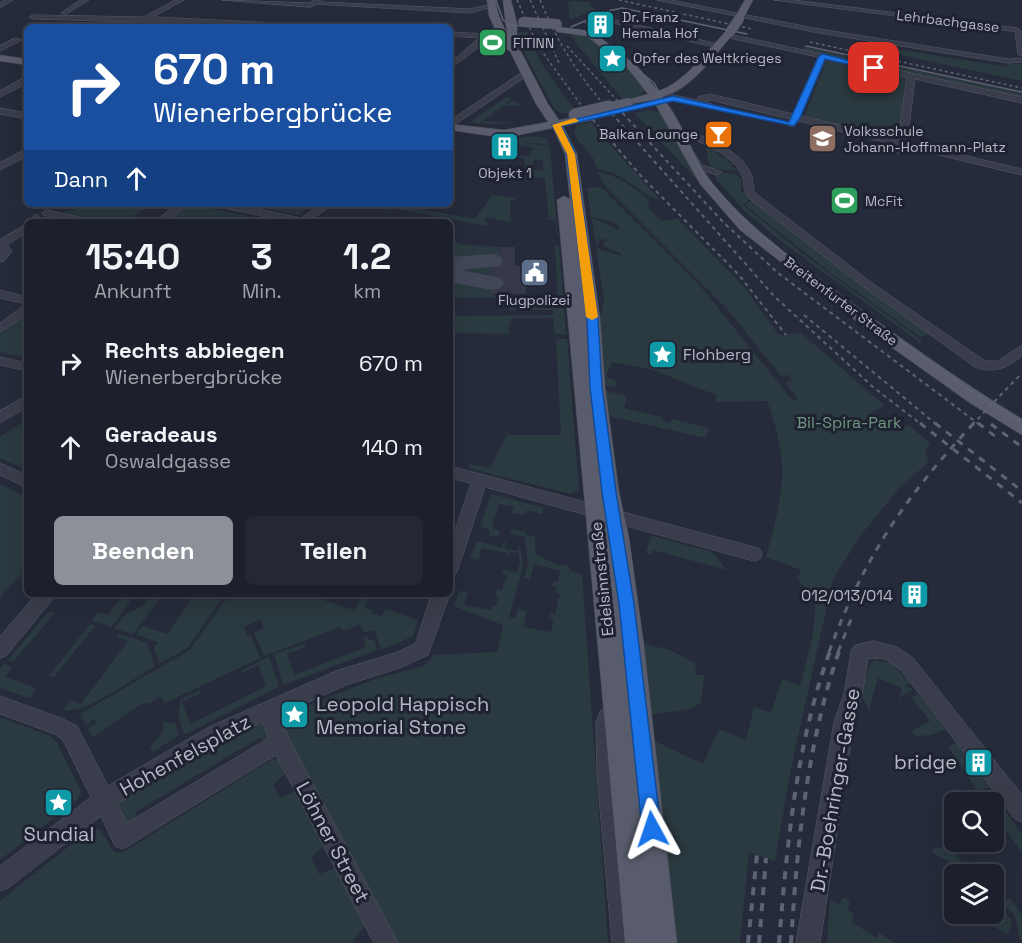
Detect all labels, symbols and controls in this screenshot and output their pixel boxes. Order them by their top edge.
street label: Lehrbachgasse [895,6,1001,36]
place label: Dr. Franz Hemala Hof [622,8,698,42]
building icon: Dr. Franz Hemala Hof [585,9,617,41]
sports icon: FITINN [476,27,508,59]
place label: FITINN [513,34,554,52]
place icon: Opfer des Weltkrieges [596,42,628,74]
pin [848,42,899,93]
text: 670 m [153,43,275,96]
icon: right [54,48,132,126]
place label: Opfer des Weltkrieges [633,49,782,67]
icon: arrive [857,51,890,84]
text: Wienerbergbrücke [153,95,392,130]
bar icon: Balkan Lounge [703,118,735,150]
place label: Volksschule Johann-Hoffmann-Platz [844,122,1006,156]
school or university icon: Volksschule Johann-Hoffmann-Platz [807,123,839,155]
place label: Balkan Lounge [599,125,698,143]
building icon: Objekt 1 [489,130,521,162]
icon: ahead [120,162,153,195]
place label: Objekt 1 [478,164,532,182]
text: Dann [54,165,108,193]
sports icon: McFit [828,185,860,217]
place label: McFit [865,192,903,210]
text: 15:40 [86,234,180,280]
text: 3 [251,234,273,280]
text: 1.2 [343,234,391,280]
street label: Breitenfurter Straße [781,252,901,350]
public building icon: Flugpolizei [518,257,550,289]
text: Ankunft [94,278,172,304]
text: Min. [242,278,281,304]
text: km [353,278,381,304]
place label: Flugpolizei [498,291,570,309]
text: Rechts abbiegen [105,336,285,364]
place icon: Flohberg [646,338,678,370]
place label: Flohberg [683,344,751,365]
icon: right [54,347,87,380]
text: 670 m [359,349,423,377]
text: Wienerbergbrücke [105,364,282,390]
park label: Bil-Spira-Park [796,412,902,433]
text: Geradeaus [105,420,217,448]
icon: ahead [54,431,87,464]
text: 140 m [361,433,423,461]
text: Oswaldgasse [105,448,231,474]
button: Beenden [54,516,233,585]
button: Teilen [245,516,423,585]
street label: Edelsinnstraße [586,521,618,637]
building icon: 012/013/014 [898,579,930,611]
place label: 012/013/014 [801,585,893,606]
street label: Dr.-Boehringer-Gasse [804,686,866,894]
place label: Leopold Happisch Memorial Stone [316,691,489,740]
place icon: Leopold Happisch Memorial Stone [279,699,311,731]
street label: Hohenfelsplatz [115,708,255,802]
building icon: bridge [962,746,994,778]
place label: bridge [894,749,957,775]
street label: Löhner Street [290,777,376,907]
place icon: Sundial [43,787,75,819]
map controls [944,792,1004,924]
button: search [944,792,1004,852]
position arrow [620,797,684,861]
place label: Sundial [24,821,94,847]
button: layers [944,864,1004,924]

